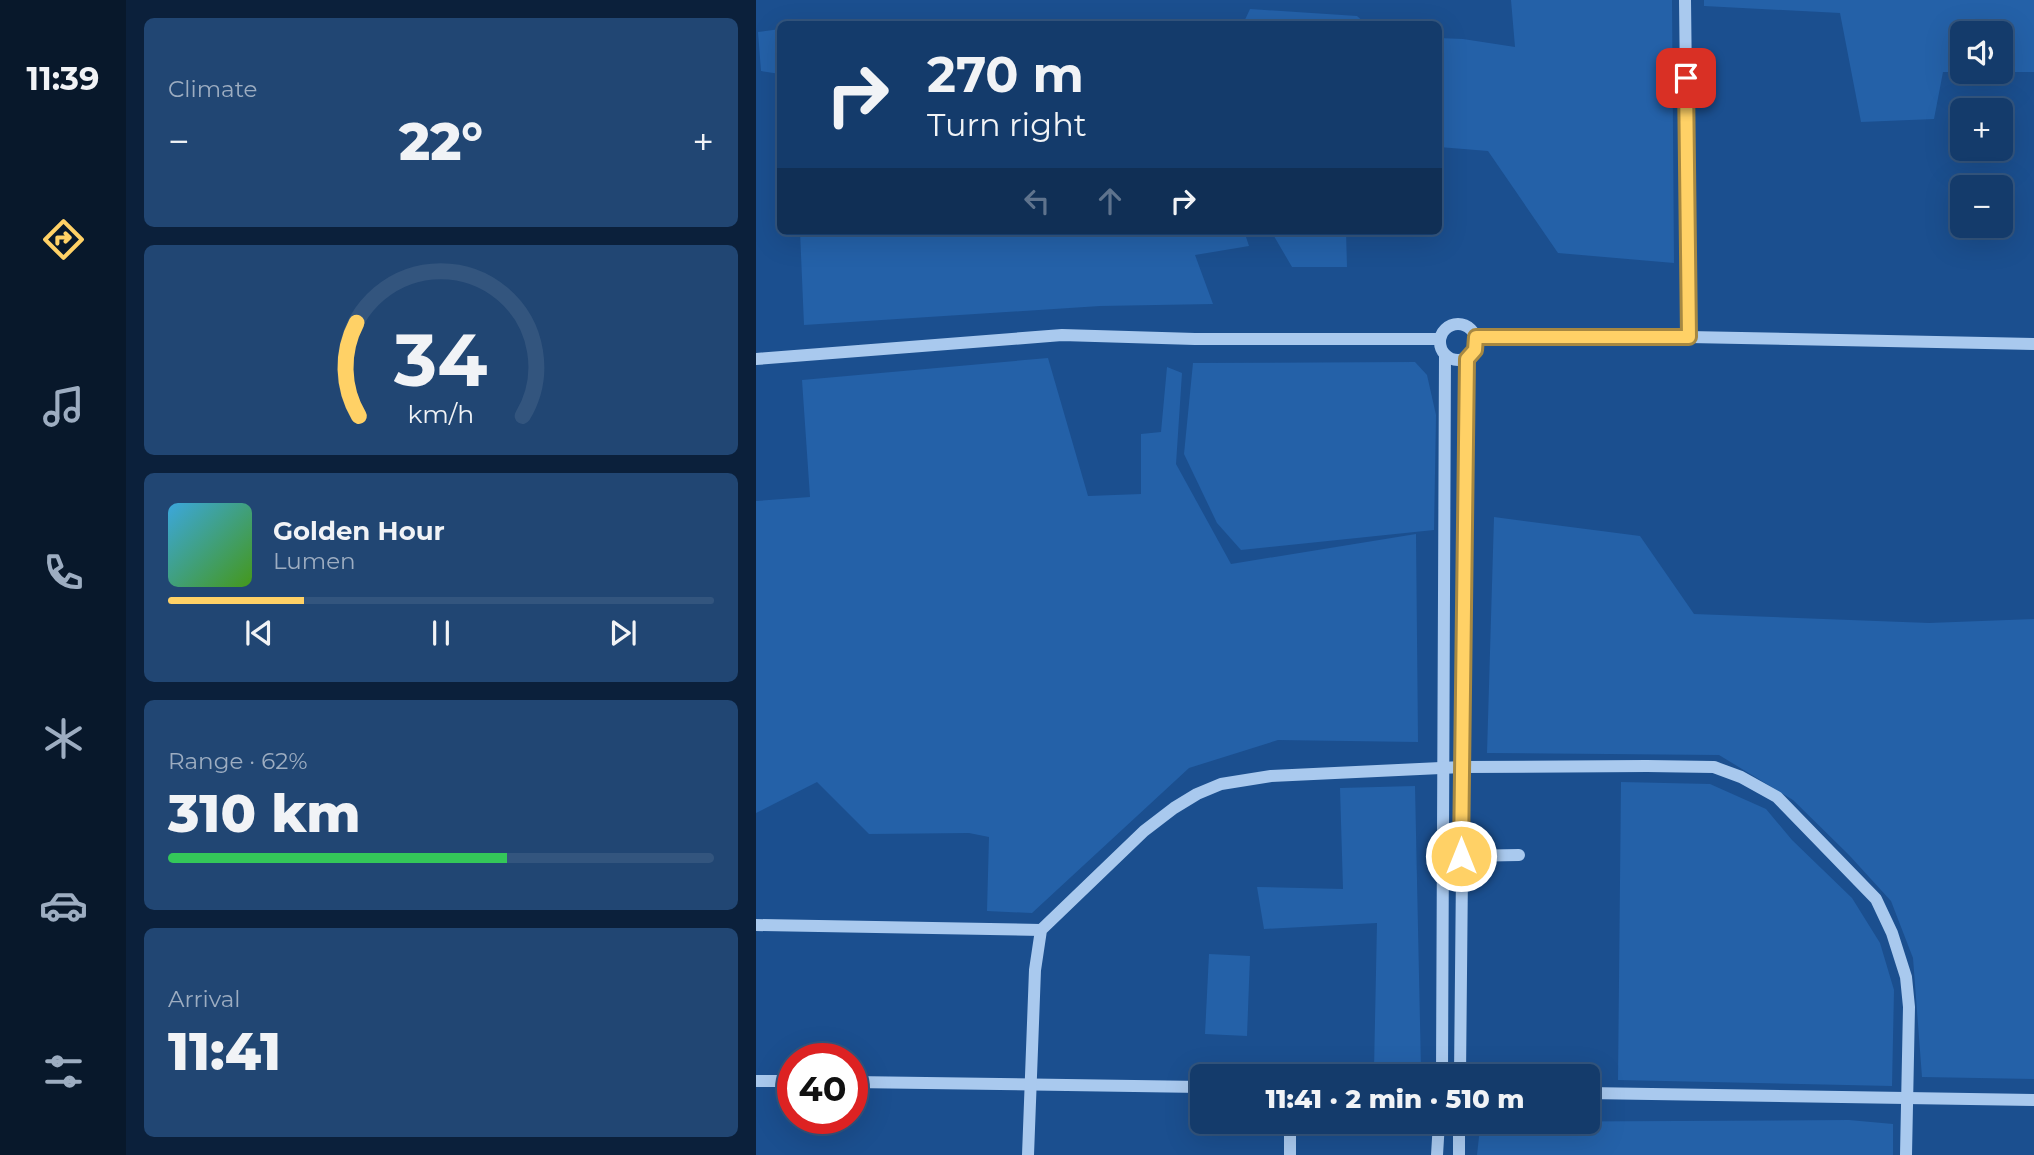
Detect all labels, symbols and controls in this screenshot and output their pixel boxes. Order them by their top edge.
map controls [1950,21,2013,238]
button: sound [1950,21,2013,84]
text: 270 m [927,45,1084,104]
pin [1656,48,1716,108]
icon: right [812,49,903,140]
text: 11:39 [27,59,99,98]
icon: arrive [1667,59,1705,97]
text: Climate [168,75,257,103]
button: + [1950,98,2013,161]
text: Turn right [927,105,1087,144]
text: 22° [399,110,483,173]
text: − [168,118,190,165]
text: + [692,118,714,165]
button: − [1950,175,2013,238]
icon: left [1018,182,1056,220]
icon: ahead [1091,182,1129,220]
icon: right [1164,182,1202,220]
icon: directions [39,215,88,264]
text: 34 [393,317,488,405]
icon: music [39,382,88,431]
text: km/h [408,399,474,429]
text: Golden Hour [273,515,445,547]
text: Lumen [273,547,356,575]
icon: phone [39,548,88,597]
icon: previous [240,614,278,652]
icon: pause [422,614,460,652]
icon: next [604,614,642,652]
icon: climate [39,714,88,763]
text: Range · 62% [168,747,308,775]
text: 310 km [168,782,361,845]
position arrow [1424,819,1498,893]
icon: car [39,881,88,930]
text: Arrival [168,985,241,1013]
text: 11:41 [168,1020,281,1083]
speed limit sign: 40 [777,1043,868,1134]
icon: filters [39,1047,88,1096]
text: 11:41 · 2 min · 510 m [1266,1083,1524,1115]

